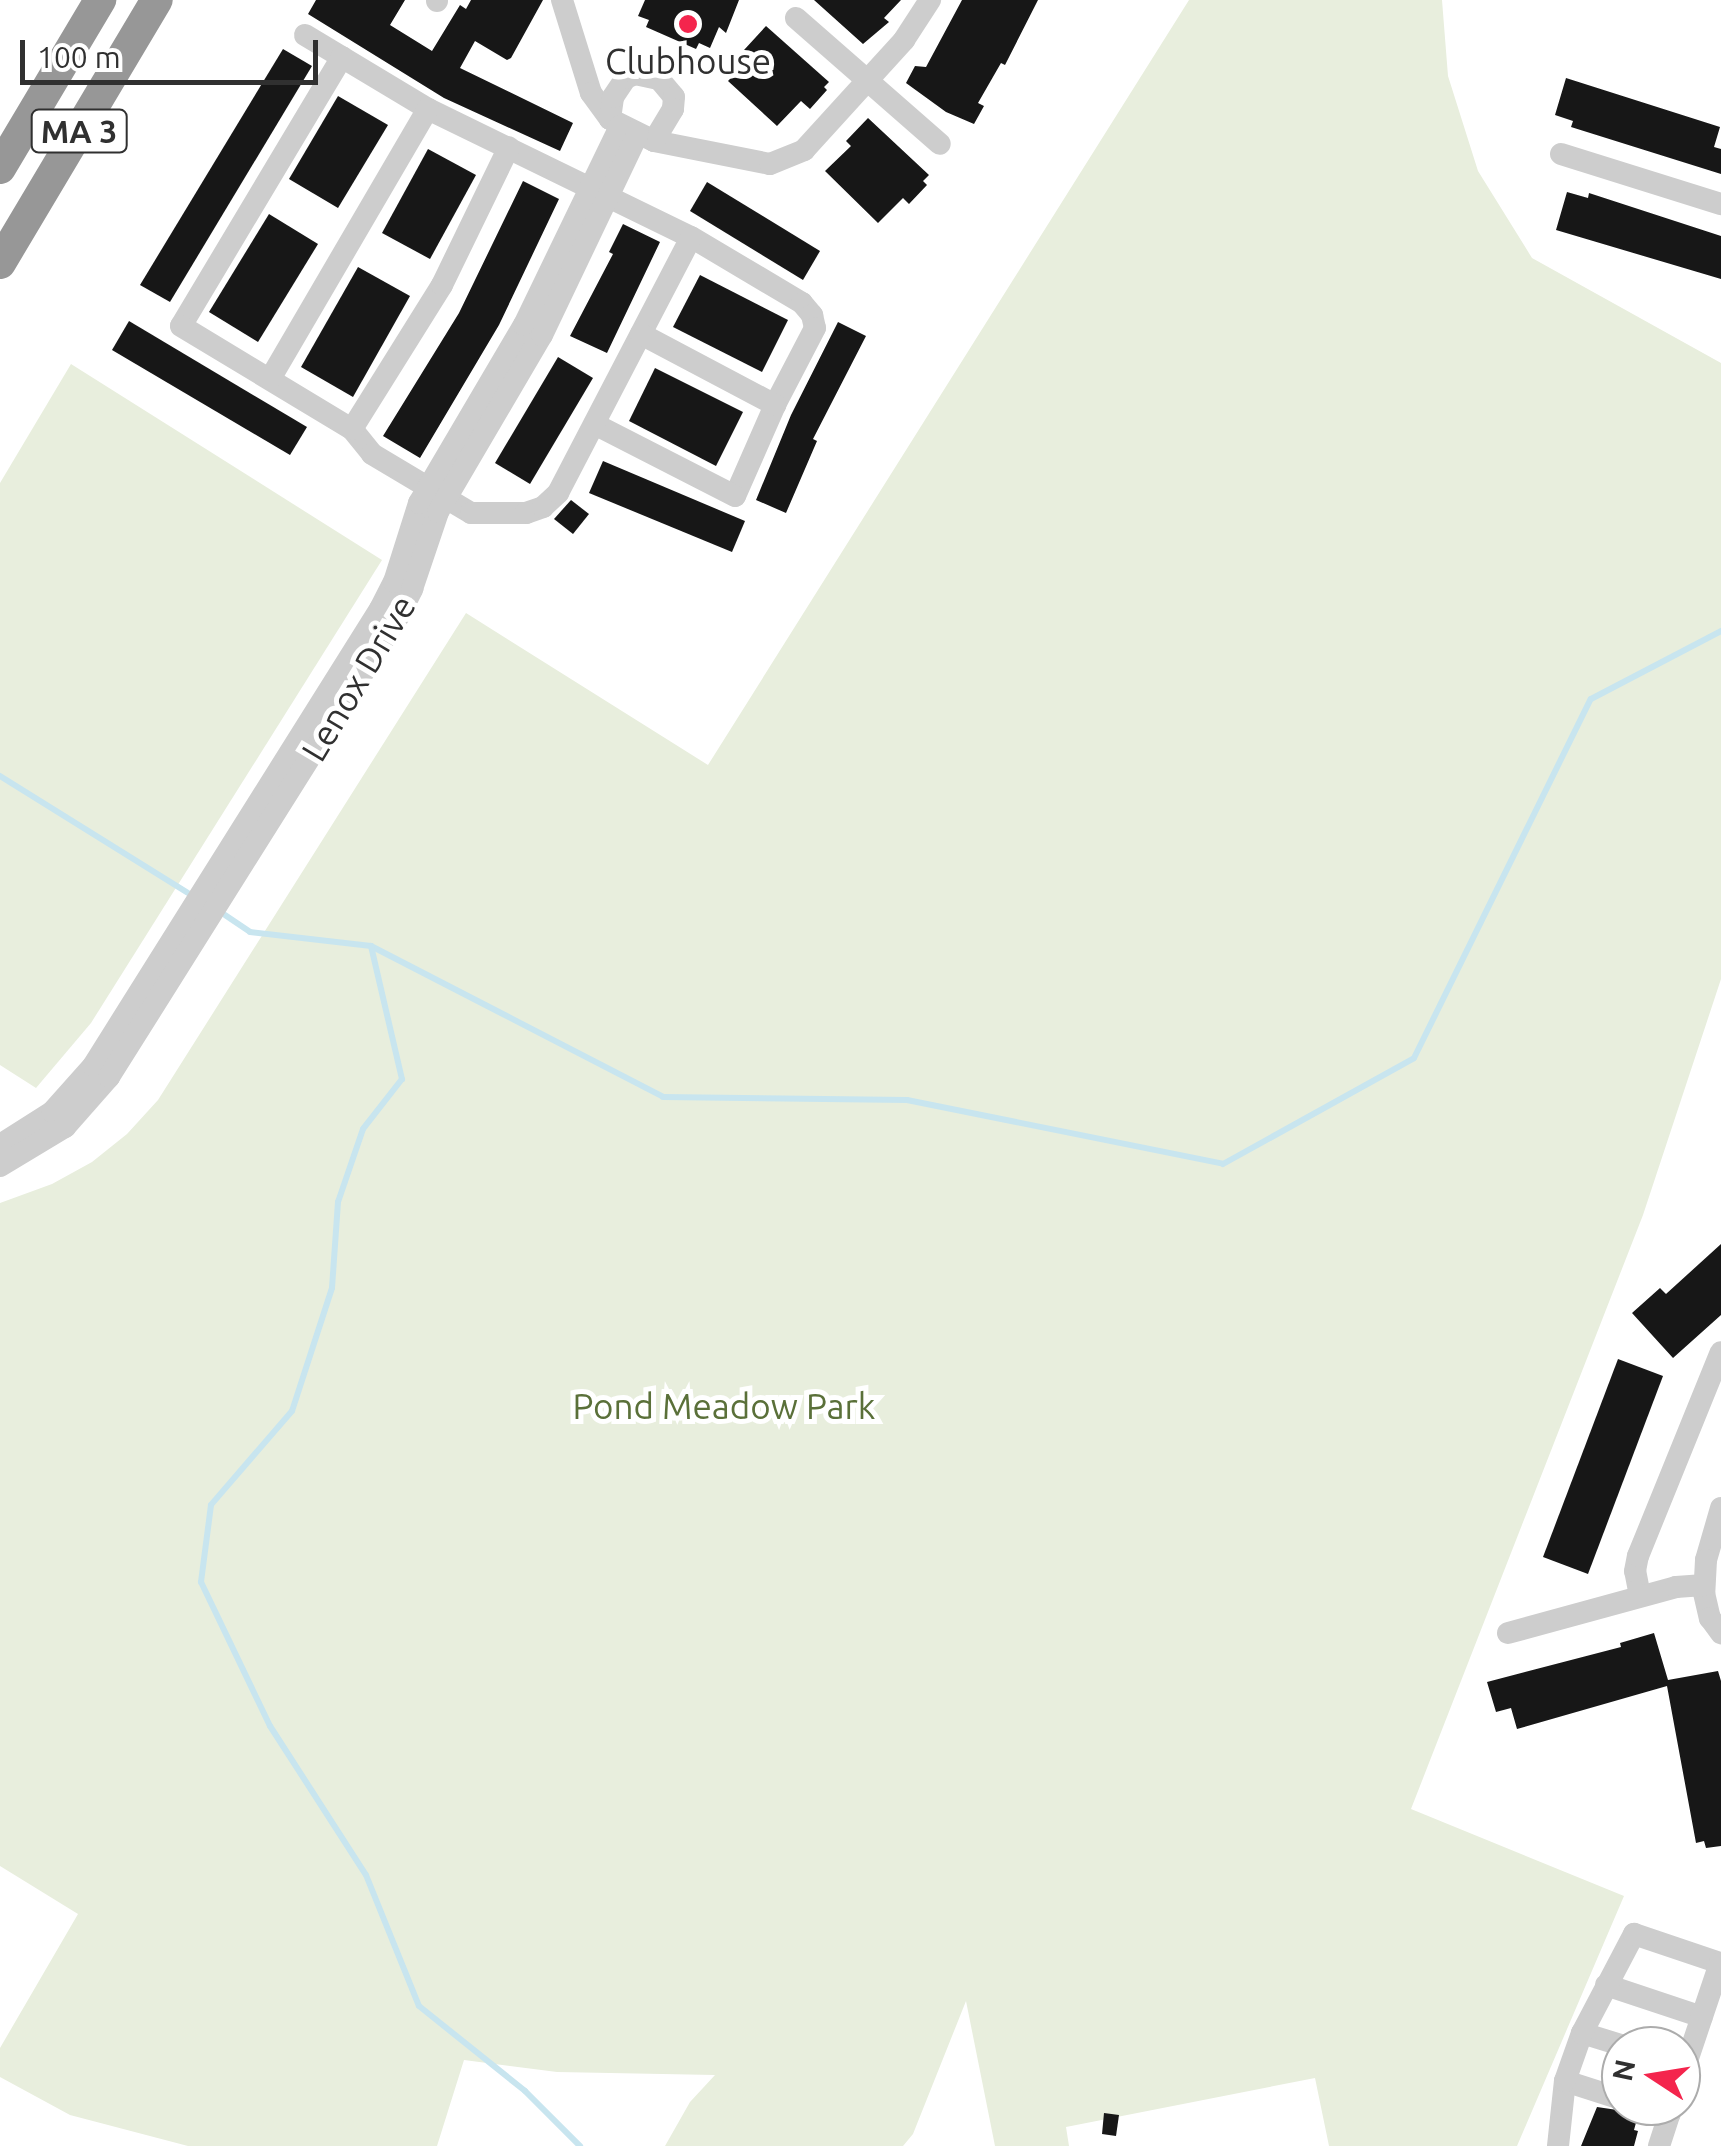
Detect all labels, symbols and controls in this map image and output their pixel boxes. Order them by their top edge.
marker: Clubhouse [677,13,699,35]
scale bar [25,20,322,82]
text: 100 m [37,40,121,74]
place label: Clubhouse [605,40,771,82]
road number: MA 3 [29,104,129,158]
street label: Lenox Drive [292,588,424,768]
park label: Pond Meadow Park [573,1385,875,1427]
north arrow [1601,2026,1701,2126]
text: N [1606,2057,1640,2084]

